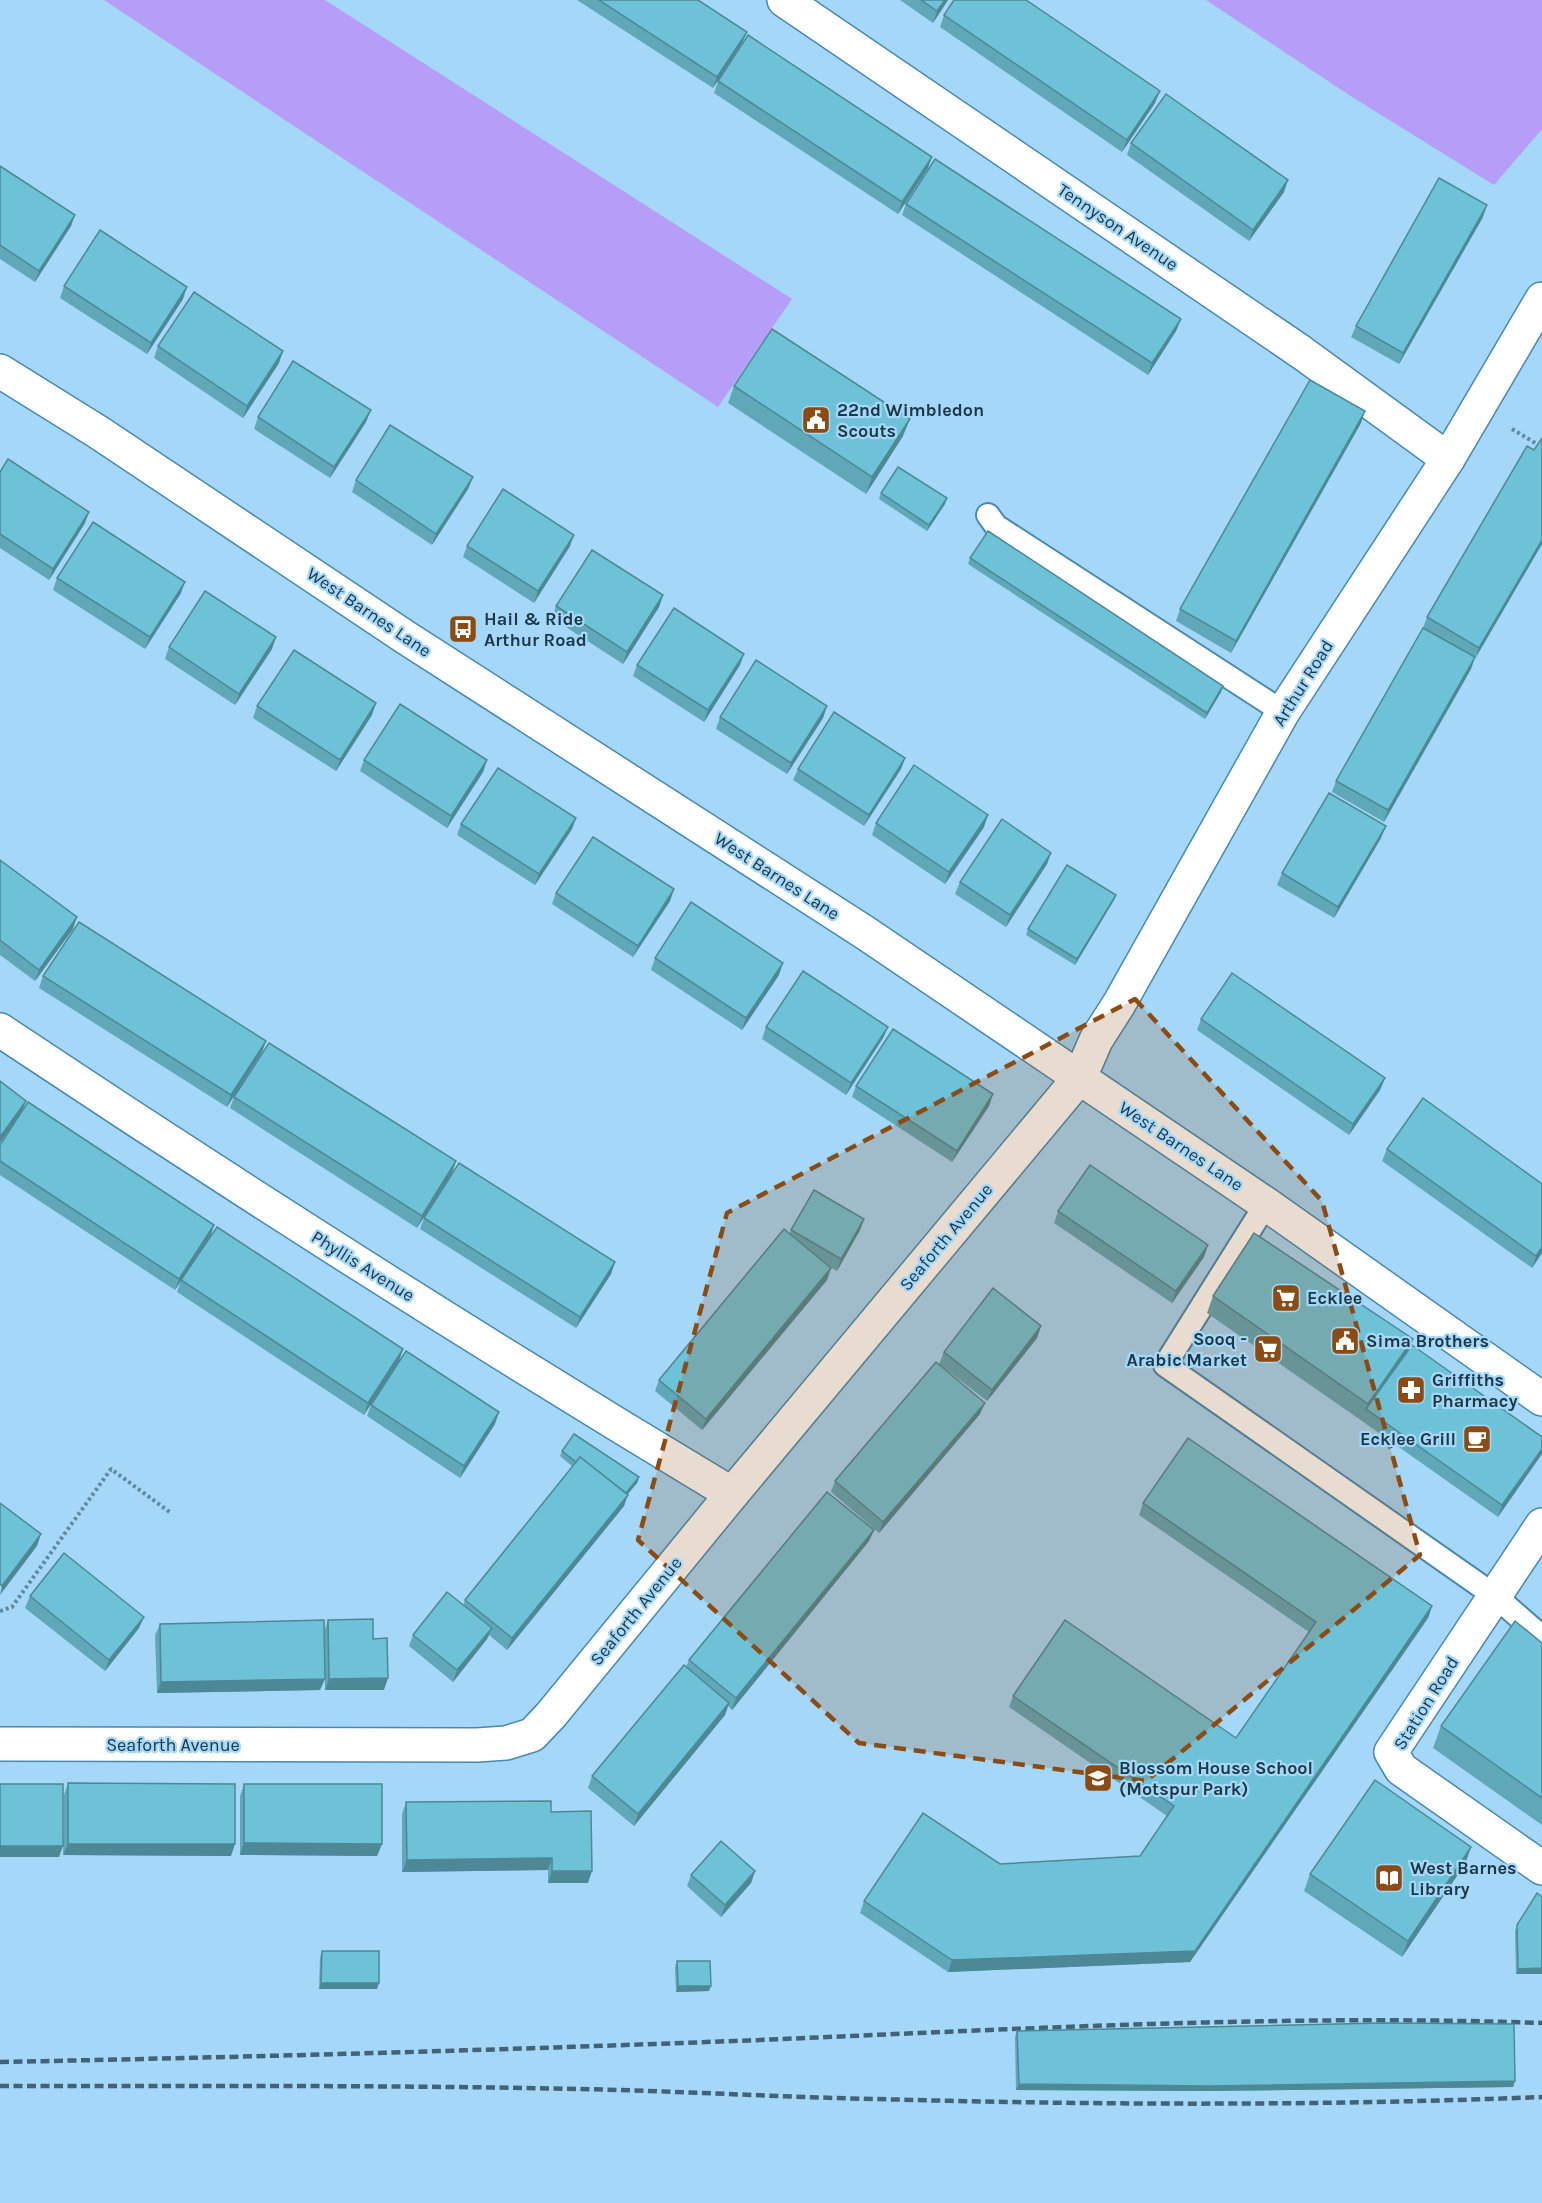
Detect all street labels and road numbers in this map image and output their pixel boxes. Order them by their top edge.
street label: Tennyson Avenue [1054,179,1182,275]
street label: West Barnes Lane [303,562,435,662]
street label: Arthur Road [1268,636,1338,730]
street label: West Barnes Lane [710,827,844,925]
street label: West Barnes Lane [1115,1096,1247,1196]
street label: Seaforth Avenue [895,1179,997,1295]
street label: Phyllis Avenue [307,1226,419,1306]
street label: Seaforth Avenue [585,1552,687,1670]
street label: Station Road [1389,1652,1463,1754]
street label: Seaforth Avenue [106,1734,240,1756]

